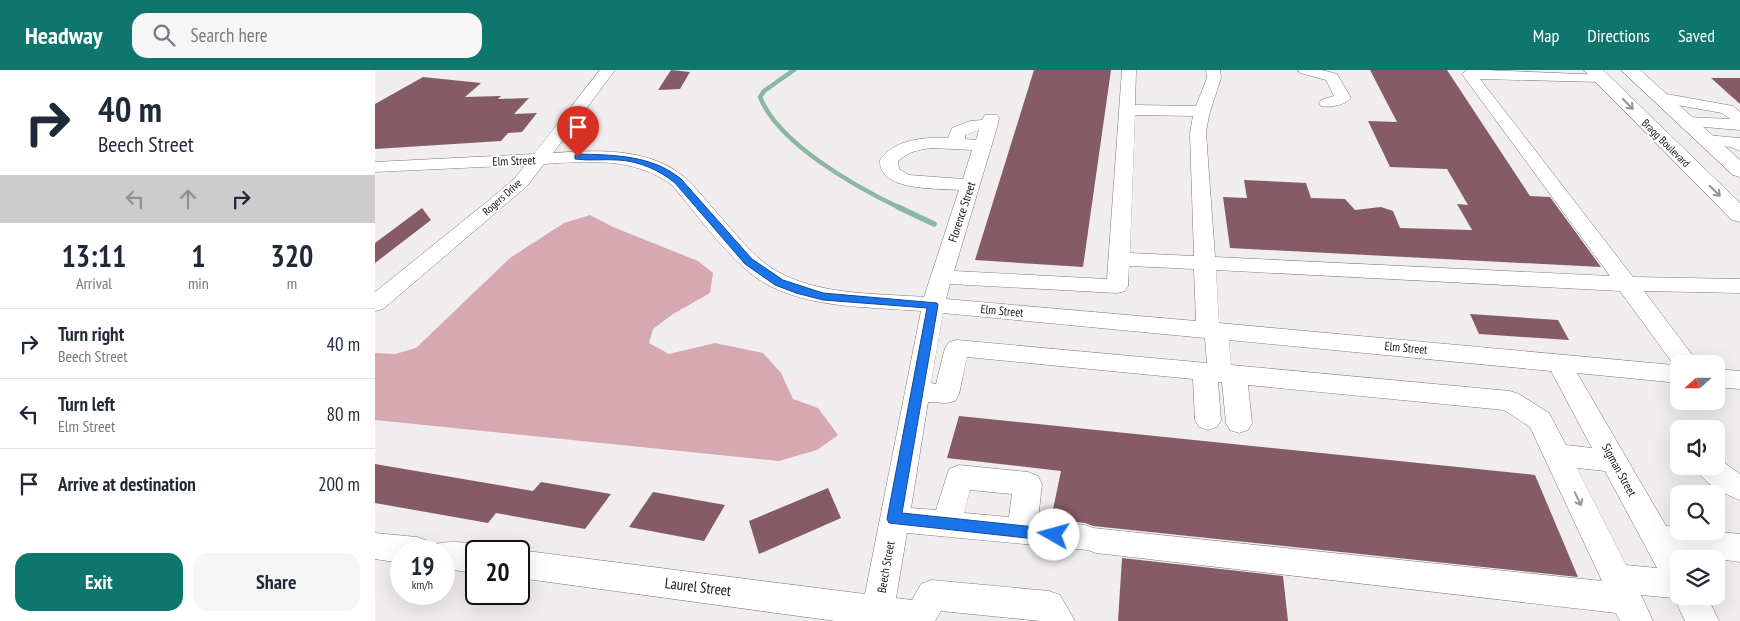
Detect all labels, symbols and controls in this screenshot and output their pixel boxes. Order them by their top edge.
search box [132,13,482,58]
text: Headway [25,20,102,51]
icon: search [150,21,178,49]
text: Search here [190,23,268,47]
text: Map [1533,24,1559,47]
text: Directions [1587,24,1650,47]
text: Saved [1678,24,1715,47]
text: 40 m [98,86,162,132]
icon: right [15,90,80,155]
one-way arrow [1621,98,1634,110]
pin [557,106,599,157]
icon: arrive [564,113,592,141]
street label: Bragg Boulevard [1639,116,1693,170]
text: Beech Street [98,130,194,158]
street label: Elm Street [492,152,537,169]
street label: Rogers Drive [479,175,525,218]
street label: Florence Street [945,179,979,244]
icon: left [121,185,149,213]
icon: ahead [174,185,202,213]
icon: right [227,185,255,213]
one-way arrow [1709,185,1722,197]
text: 13:11 [62,236,126,275]
text: 1 [191,236,206,275]
text: 320 [270,236,313,275]
text: Arrival [76,273,112,293]
text: min [188,273,209,293]
text: m [287,273,297,293]
street label: Elm Street [980,301,1025,320]
text: Turn right [58,322,124,346]
icon: right [15,330,43,358]
text: 40 m [327,332,360,356]
street label: Elm Street [1384,338,1429,357]
text: Beech Street [58,346,128,366]
north arrow [1670,355,1725,410]
map controls [1670,355,1725,605]
text: Turn left [58,392,115,416]
icon: left [15,400,43,428]
text: 80 m [327,402,360,426]
text: Elm Street [58,416,116,436]
button: sound [1670,420,1725,475]
street label: Sigman Street [1599,441,1640,499]
icon: arrive [15,470,43,498]
text: Arrive at destination [58,472,196,496]
text: 200 m [318,472,360,496]
button: search [1670,485,1725,540]
one-way arrow [1574,491,1584,506]
position arrow [1027,508,1079,560]
street label: Beech Street [874,539,898,594]
speed limit sign: 20 [465,540,530,605]
text: 19 [411,550,434,582]
button: layers [1670,550,1725,605]
button: Exit [15,553,183,611]
button: Share [193,553,360,611]
street label: Laurel Street [664,573,732,600]
text: km/h [412,577,433,592]

